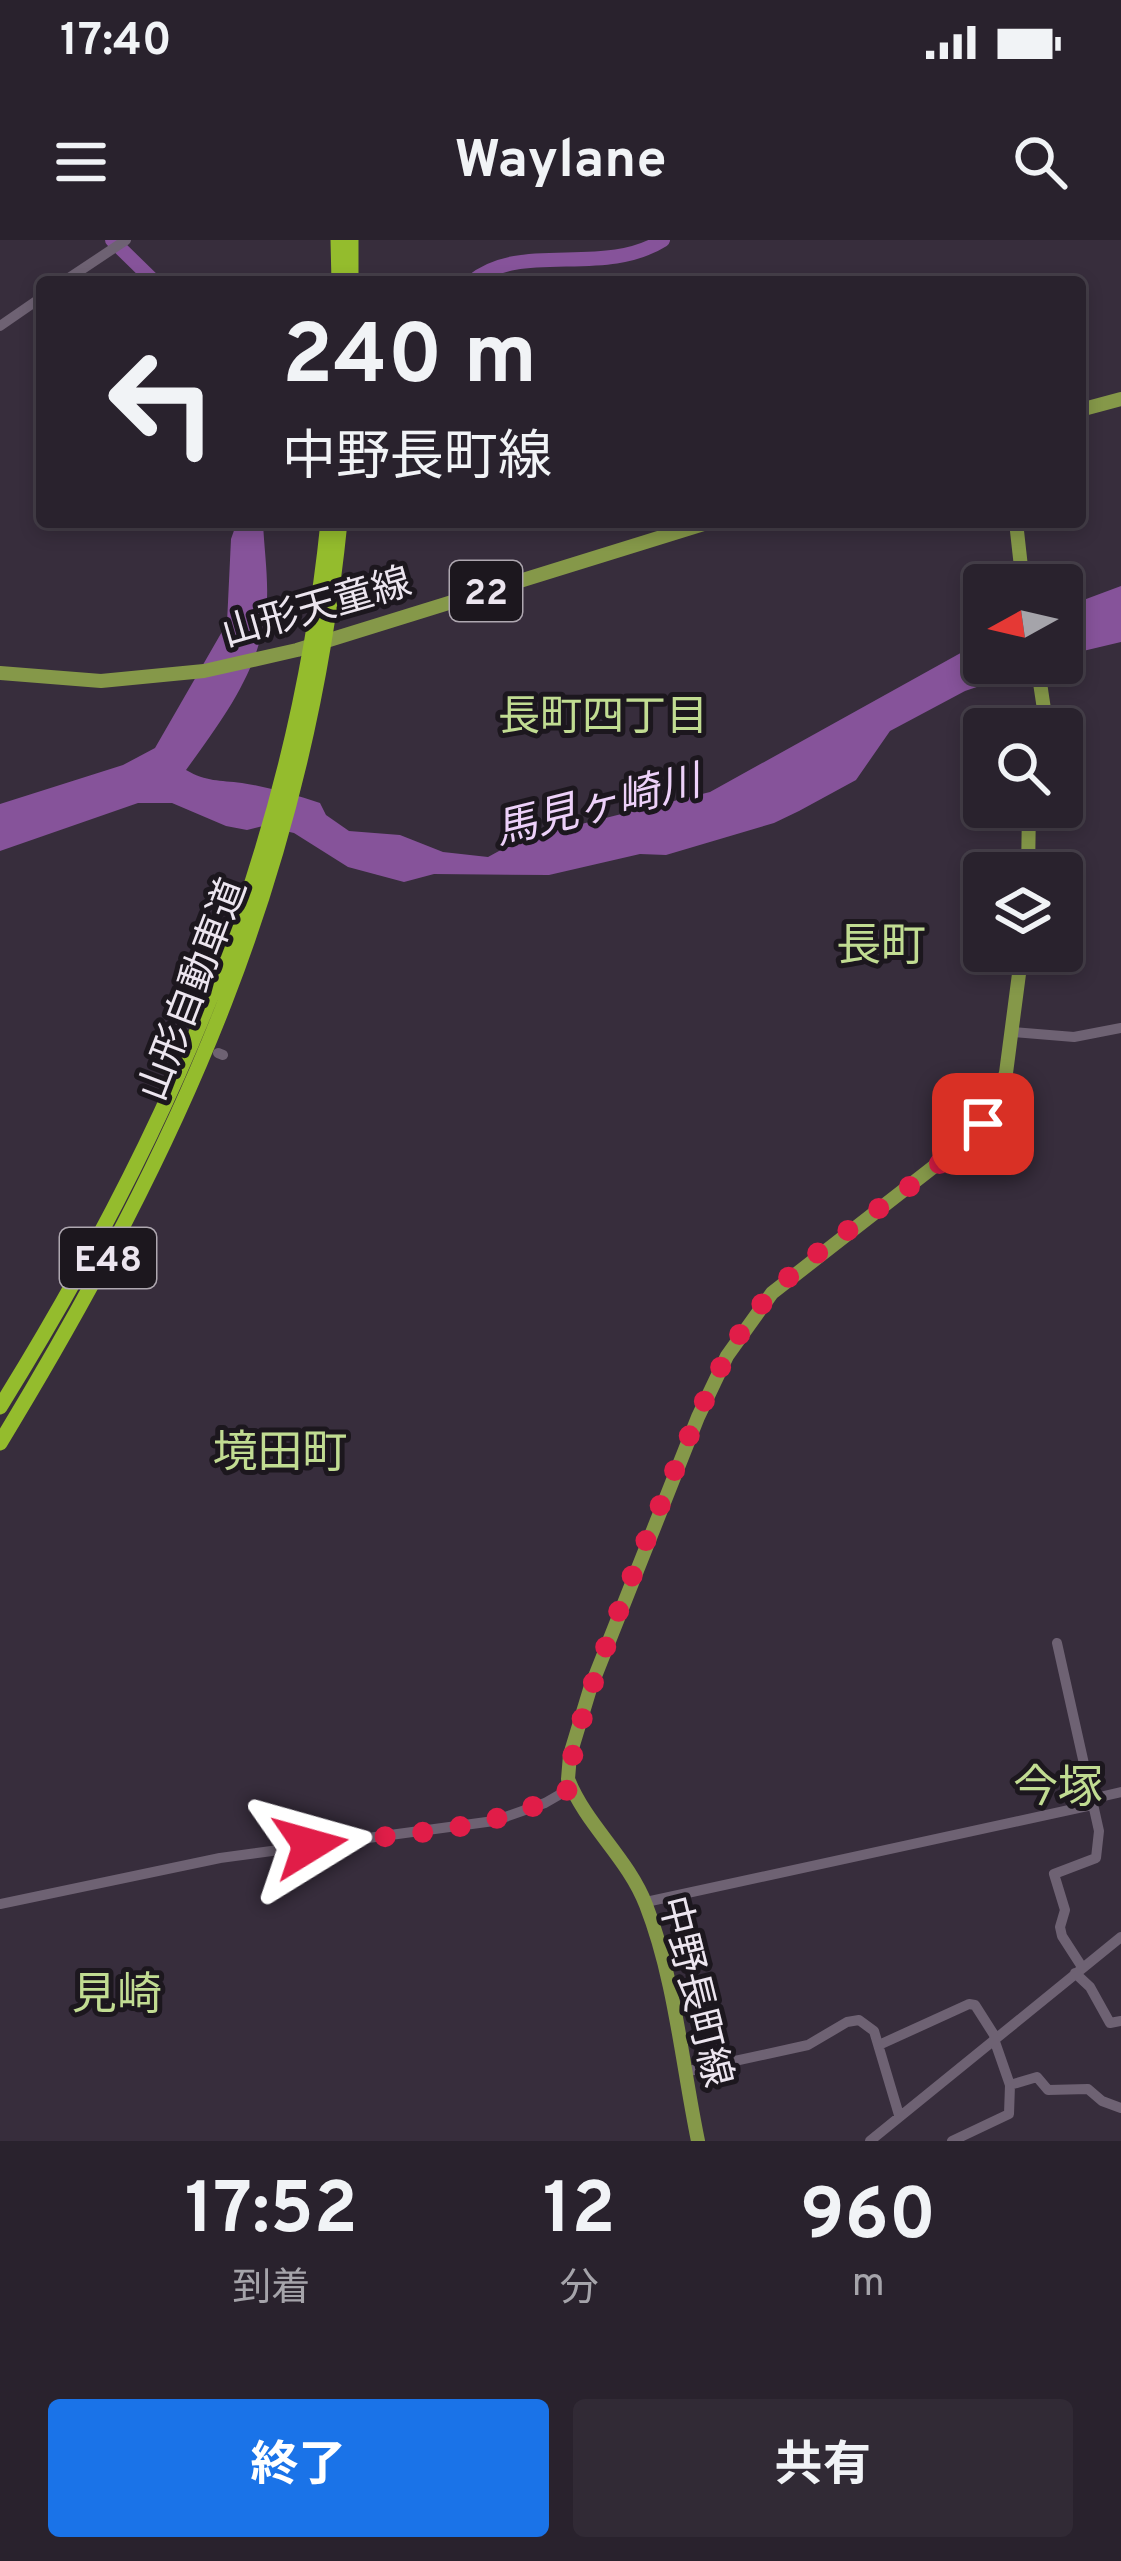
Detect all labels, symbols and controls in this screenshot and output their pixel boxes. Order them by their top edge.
text: 17:40 [60,14,172,71]
text: Waylane [454,128,667,197]
icon: menu [48,129,114,195]
icon: search [1007,129,1073,195]
text: 240 m [282,307,537,413]
icon: left [84,324,240,480]
text: 中野長町線 [282,426,552,495]
street label: 山形天童線 [217,560,418,661]
road number: 22 [450,561,522,621]
north arrow [963,564,1083,684]
map controls [963,564,1083,972]
district label: 長町四丁目 [498,693,708,746]
button: search [963,708,1083,828]
water label: 馬見ヶ崎川 [490,756,710,859]
button: layers [963,852,1083,972]
street label: 山形自動車道 [130,873,260,1109]
district label: 長町 [836,920,926,977]
pin [932,1073,1034,1175]
icon: arrive [950,1091,1016,1157]
road number: E48 [60,1228,156,1288]
district label: 境田町 [212,1427,348,1484]
district label: 今塚 [1013,1762,1103,1819]
position arrow [247,1782,373,1908]
street label: 中野長町線 [645,1892,740,2093]
district label: 見崎 [72,1969,162,2026]
text: 17:52 [185,2167,358,2259]
text: 12 [543,2167,615,2259]
text: 960 [800,2173,936,2265]
text: m [852,2261,885,2310]
text: 到着 [232,2266,310,2315]
text: 分 [560,2266,599,2315]
button: 終了 [48,2399,549,2537]
button: 共有 [573,2399,1073,2537]

